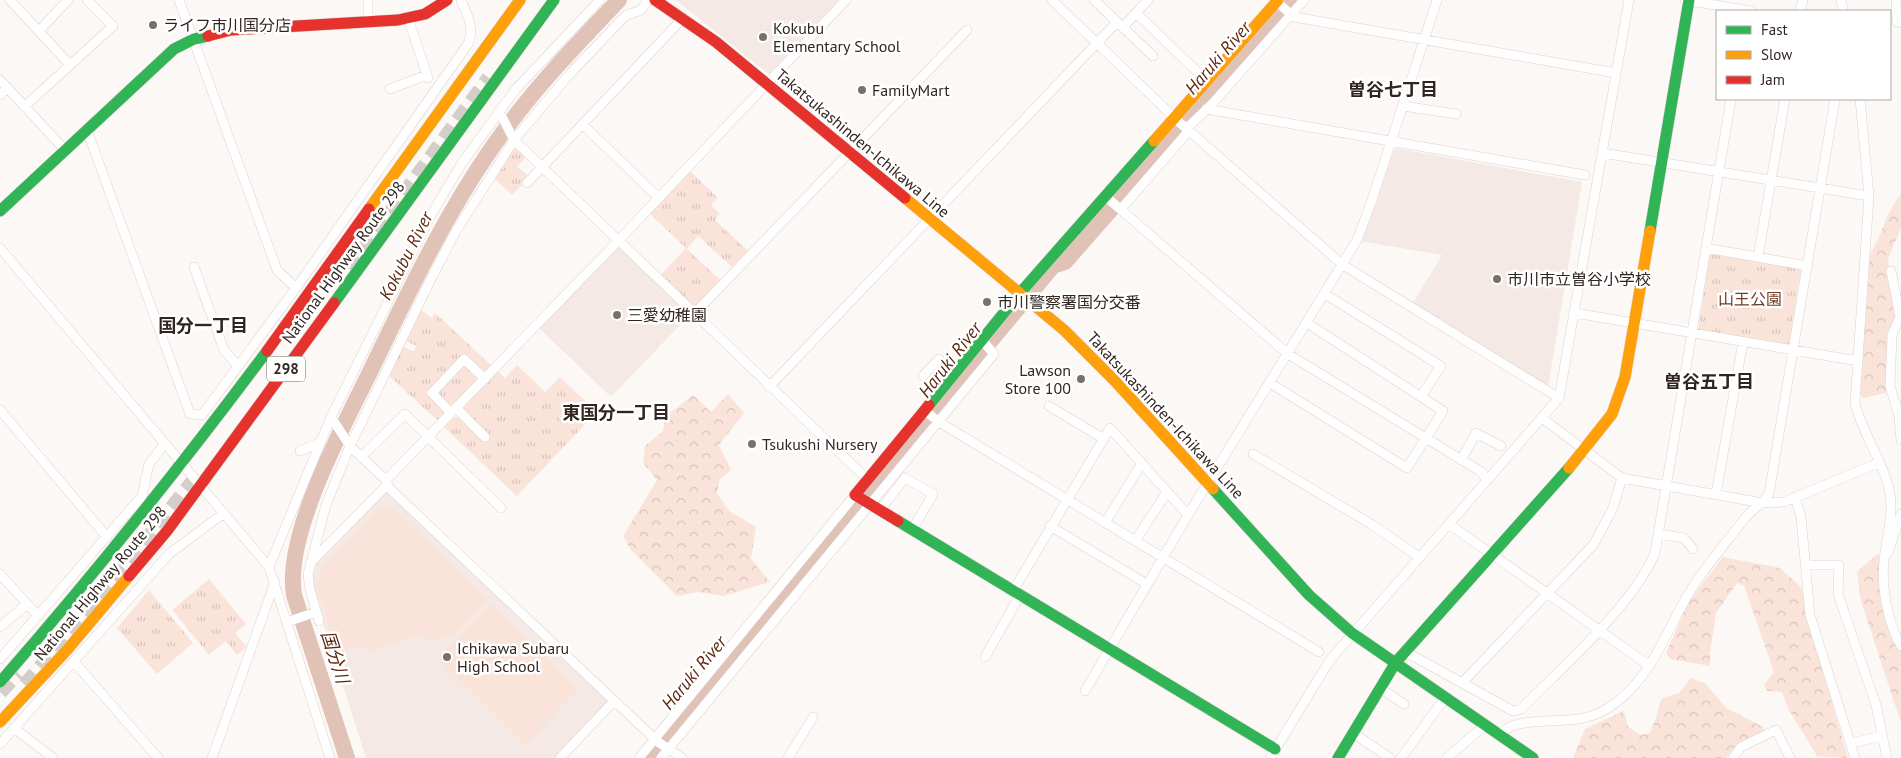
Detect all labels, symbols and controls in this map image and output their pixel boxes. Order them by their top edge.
legend [1716,10,1891,100]
place label: ライフ市川国分店 [163,15,291,35]
water label: Haruki River [1180,16,1256,99]
place label: Kokubu Elementary School [773,18,901,56]
marker: ライフ市川国分店 [147,19,159,31]
text: Fast [1761,20,1788,39]
marker: Kokubu Elementary School [757,31,769,43]
text: Slow [1761,45,1792,64]
street label: Takatsukashinden-Ichikawa Line [772,64,954,222]
text: Jam [1760,70,1785,89]
district label: 曽谷七丁目 [1348,78,1438,101]
place label: FamilyMart [872,80,950,100]
marker: FamilyMart [856,84,868,96]
street label: National Highway Route 298 [277,177,409,347]
water label: Kokubu River [373,207,438,304]
place label: 市川市立曽谷小学校 [1507,269,1651,289]
marker: 市川市立曽谷小学校 [1491,273,1503,285]
park label: 山王公園 [1718,289,1782,309]
place label: 市川警察署国分交番 [997,292,1141,312]
marker: 市川警察署国分交番 [981,296,993,308]
place label: 三愛幼稚園 [627,305,707,325]
marker: 三愛幼稚園 [611,309,623,321]
district label: 国分一丁目 [158,314,248,337]
water label: Haruki River [913,316,987,402]
street label: Takatsukashinden-Ichikawa Line [1083,327,1249,503]
road number: 298 [267,356,305,382]
place label: Lawson Store 100 [1005,360,1071,398]
district label: 曽谷五丁目 [1664,370,1754,393]
marker: Lawson Store 100 [1075,373,1087,385]
district label: 東国分一丁目 [562,401,670,424]
place label: Tsukushi Nursery [762,434,878,454]
marker: Tsukushi Nursery [746,438,758,450]
street label: National Highway Route 298 [29,502,171,664]
water label: 国分川 [316,628,355,688]
water label: Haruki River [656,630,732,714]
place label: Ichikawa Subaru High School [457,638,569,676]
marker: Ichikawa Subaru High School [441,651,453,663]

